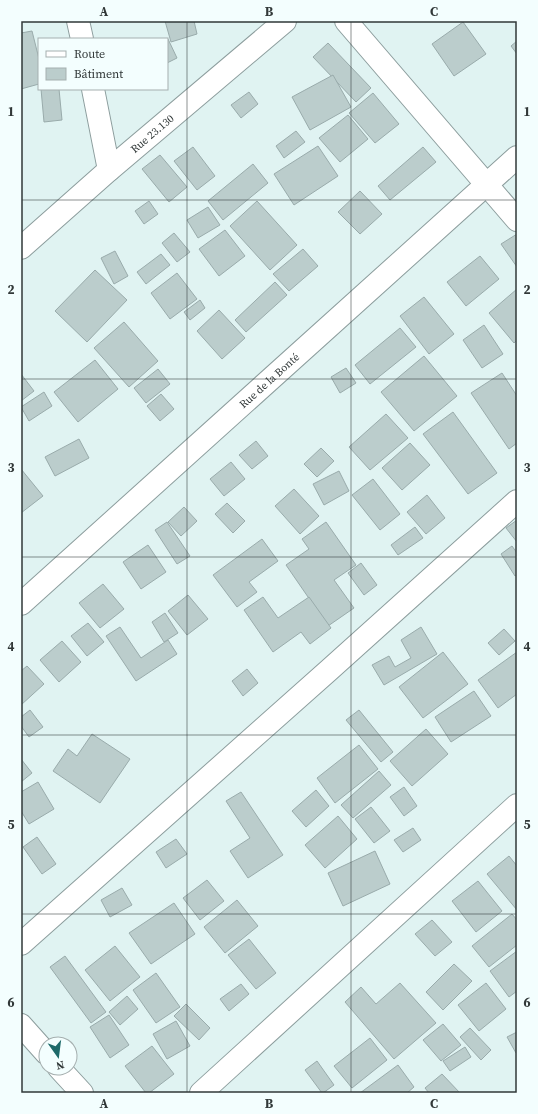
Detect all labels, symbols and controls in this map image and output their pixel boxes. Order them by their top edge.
text: A [100,3,109,20]
text: B [265,3,274,20]
text: C [430,3,438,20]
legend [38,38,168,90]
text: Route [74,46,105,62]
text: Bâtiment [74,66,123,82]
text: 1 [7,103,15,120]
text: 1 [523,103,531,120]
street label: Rue 23.130 [127,111,177,156]
text: 2 [7,281,15,298]
text: 2 [523,281,531,298]
street label: Rue de la Bonté [236,349,303,411]
text: 3 [7,459,15,476]
text: 3 [523,459,531,476]
text: 4 [7,638,15,655]
text: 4 [523,638,531,655]
text: 5 [7,816,15,833]
text: 5 [523,816,531,833]
text: 6 [7,994,15,1011]
text: 6 [523,994,531,1011]
north arrow [38,1036,78,1076]
text: N [55,1057,66,1073]
text: A [100,1095,109,1112]
text: B [265,1095,274,1112]
text: C [430,1095,438,1112]

